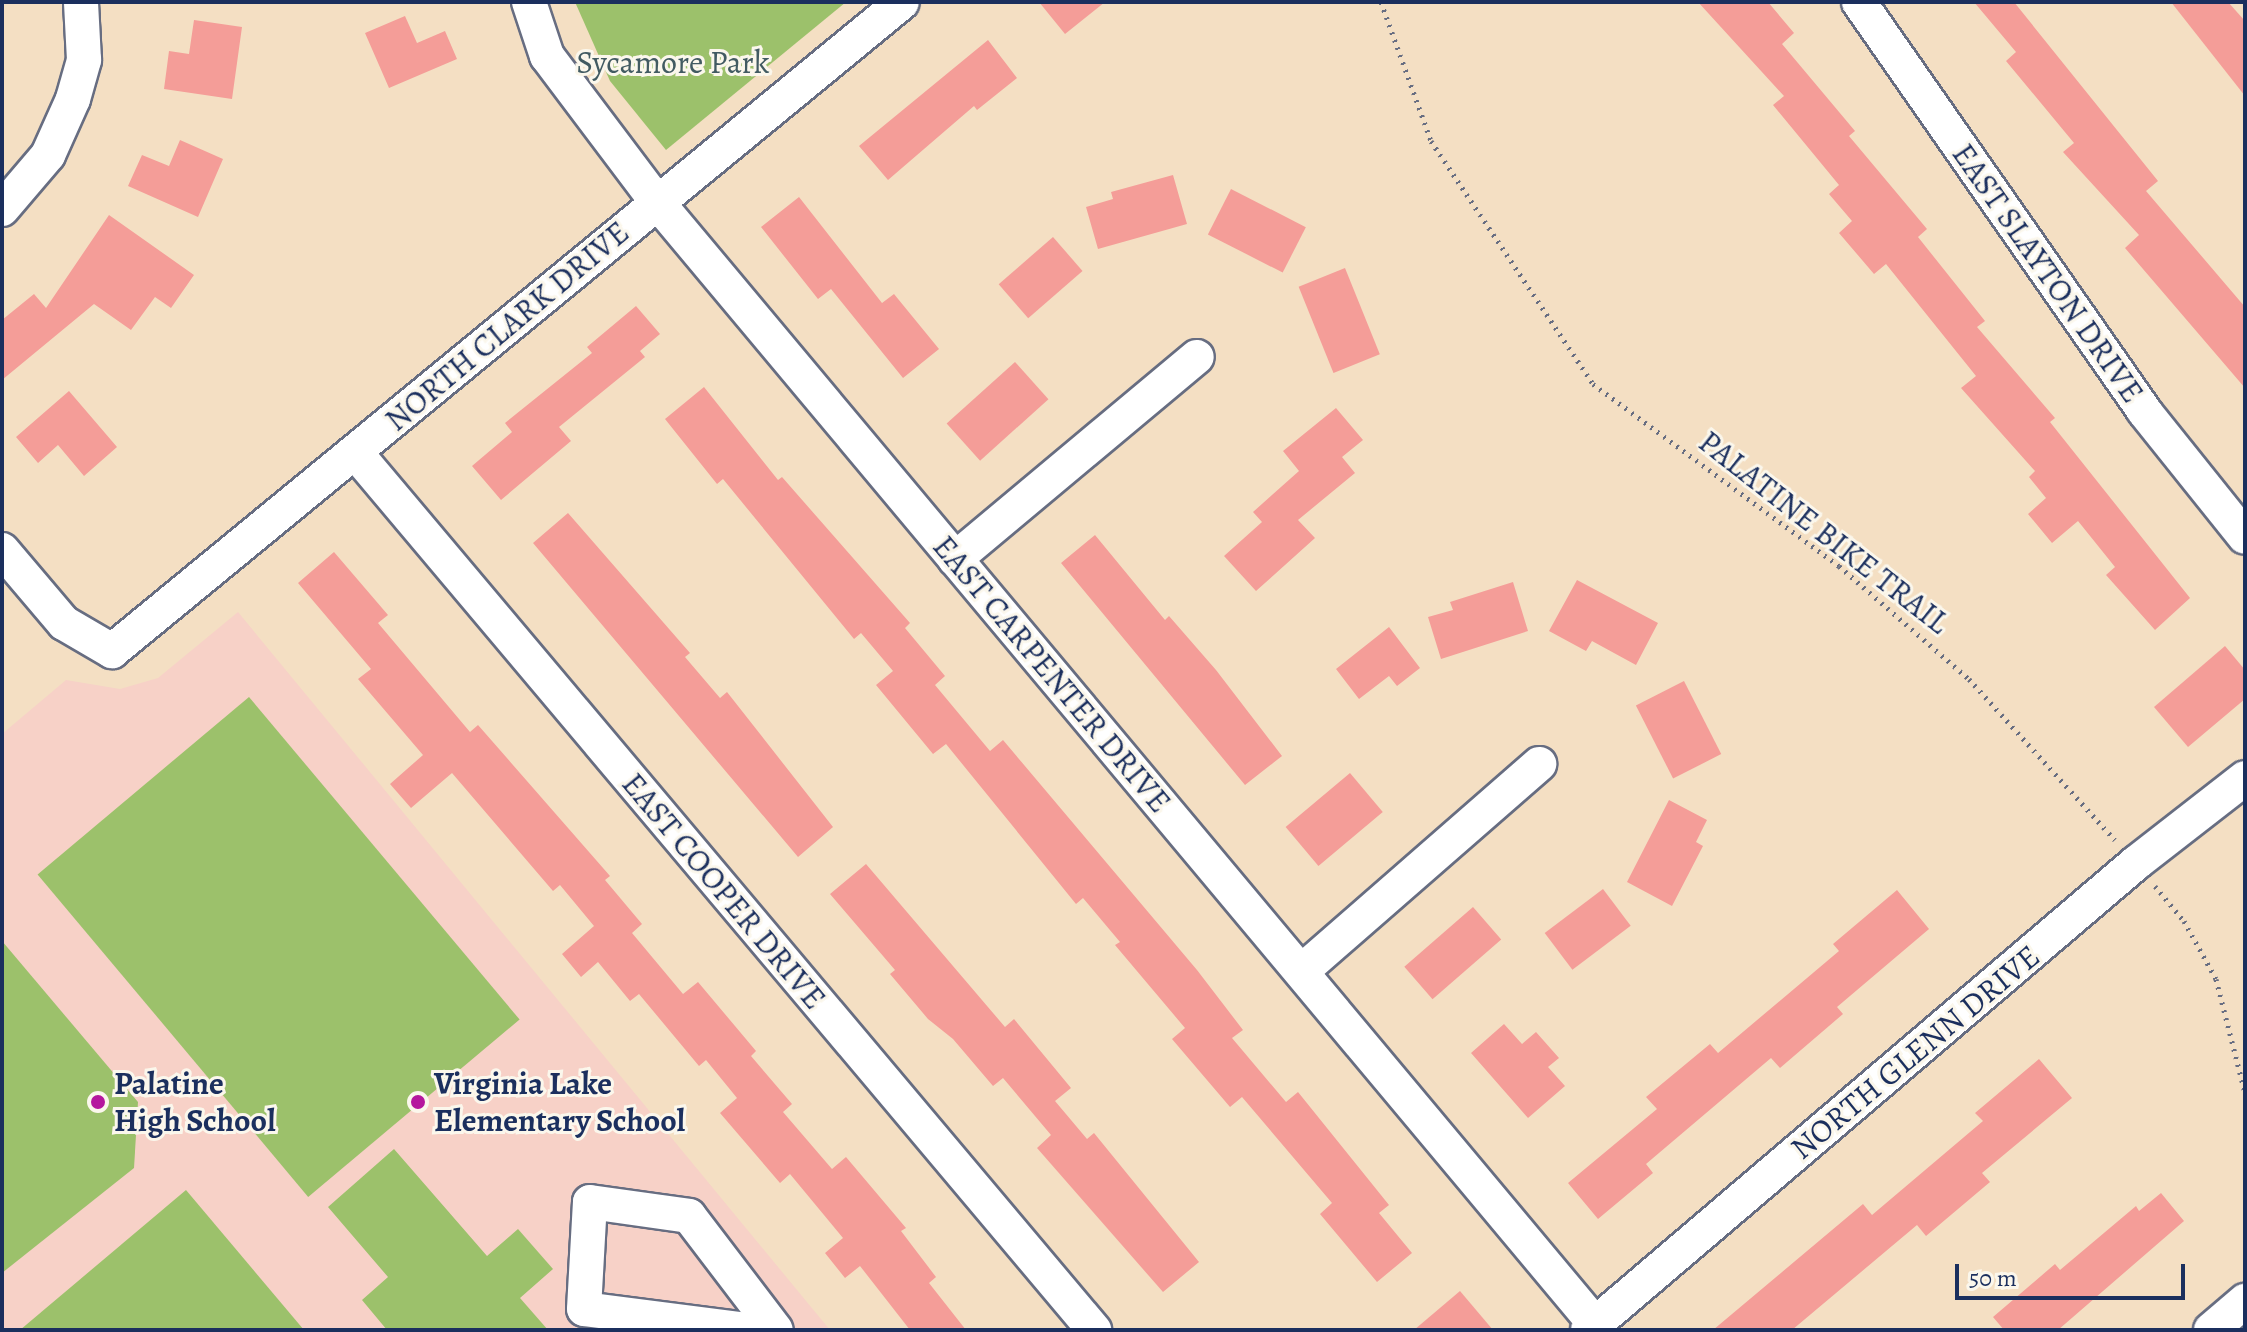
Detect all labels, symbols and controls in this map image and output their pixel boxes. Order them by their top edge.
park label: Sycamore Park [576,43,770,81]
street label: EAST SLAYTON DRIVE [1944,136,2152,410]
street label: NORTH CLARK DRIVE [377,213,637,439]
street label: PALATINE BIKE TRAIL [1691,422,1957,642]
street label: EAST CARPENTER DRIVE [925,528,1179,820]
street label: EAST COOPER DRIVE [614,765,834,1017]
street label: NORTH GLENN DRIVE [1783,937,2047,1167]
place label: Palatine High School [114,1065,276,1140]
place label: Virginia Lake Elementary School [434,1065,685,1140]
marker: Palatine High School [89,1093,107,1111]
marker: Virginia Lake Elementary School [409,1093,427,1111]
scale bar [1959,1248,2189,1298]
text: 50 m [1969,1262,2017,1294]

